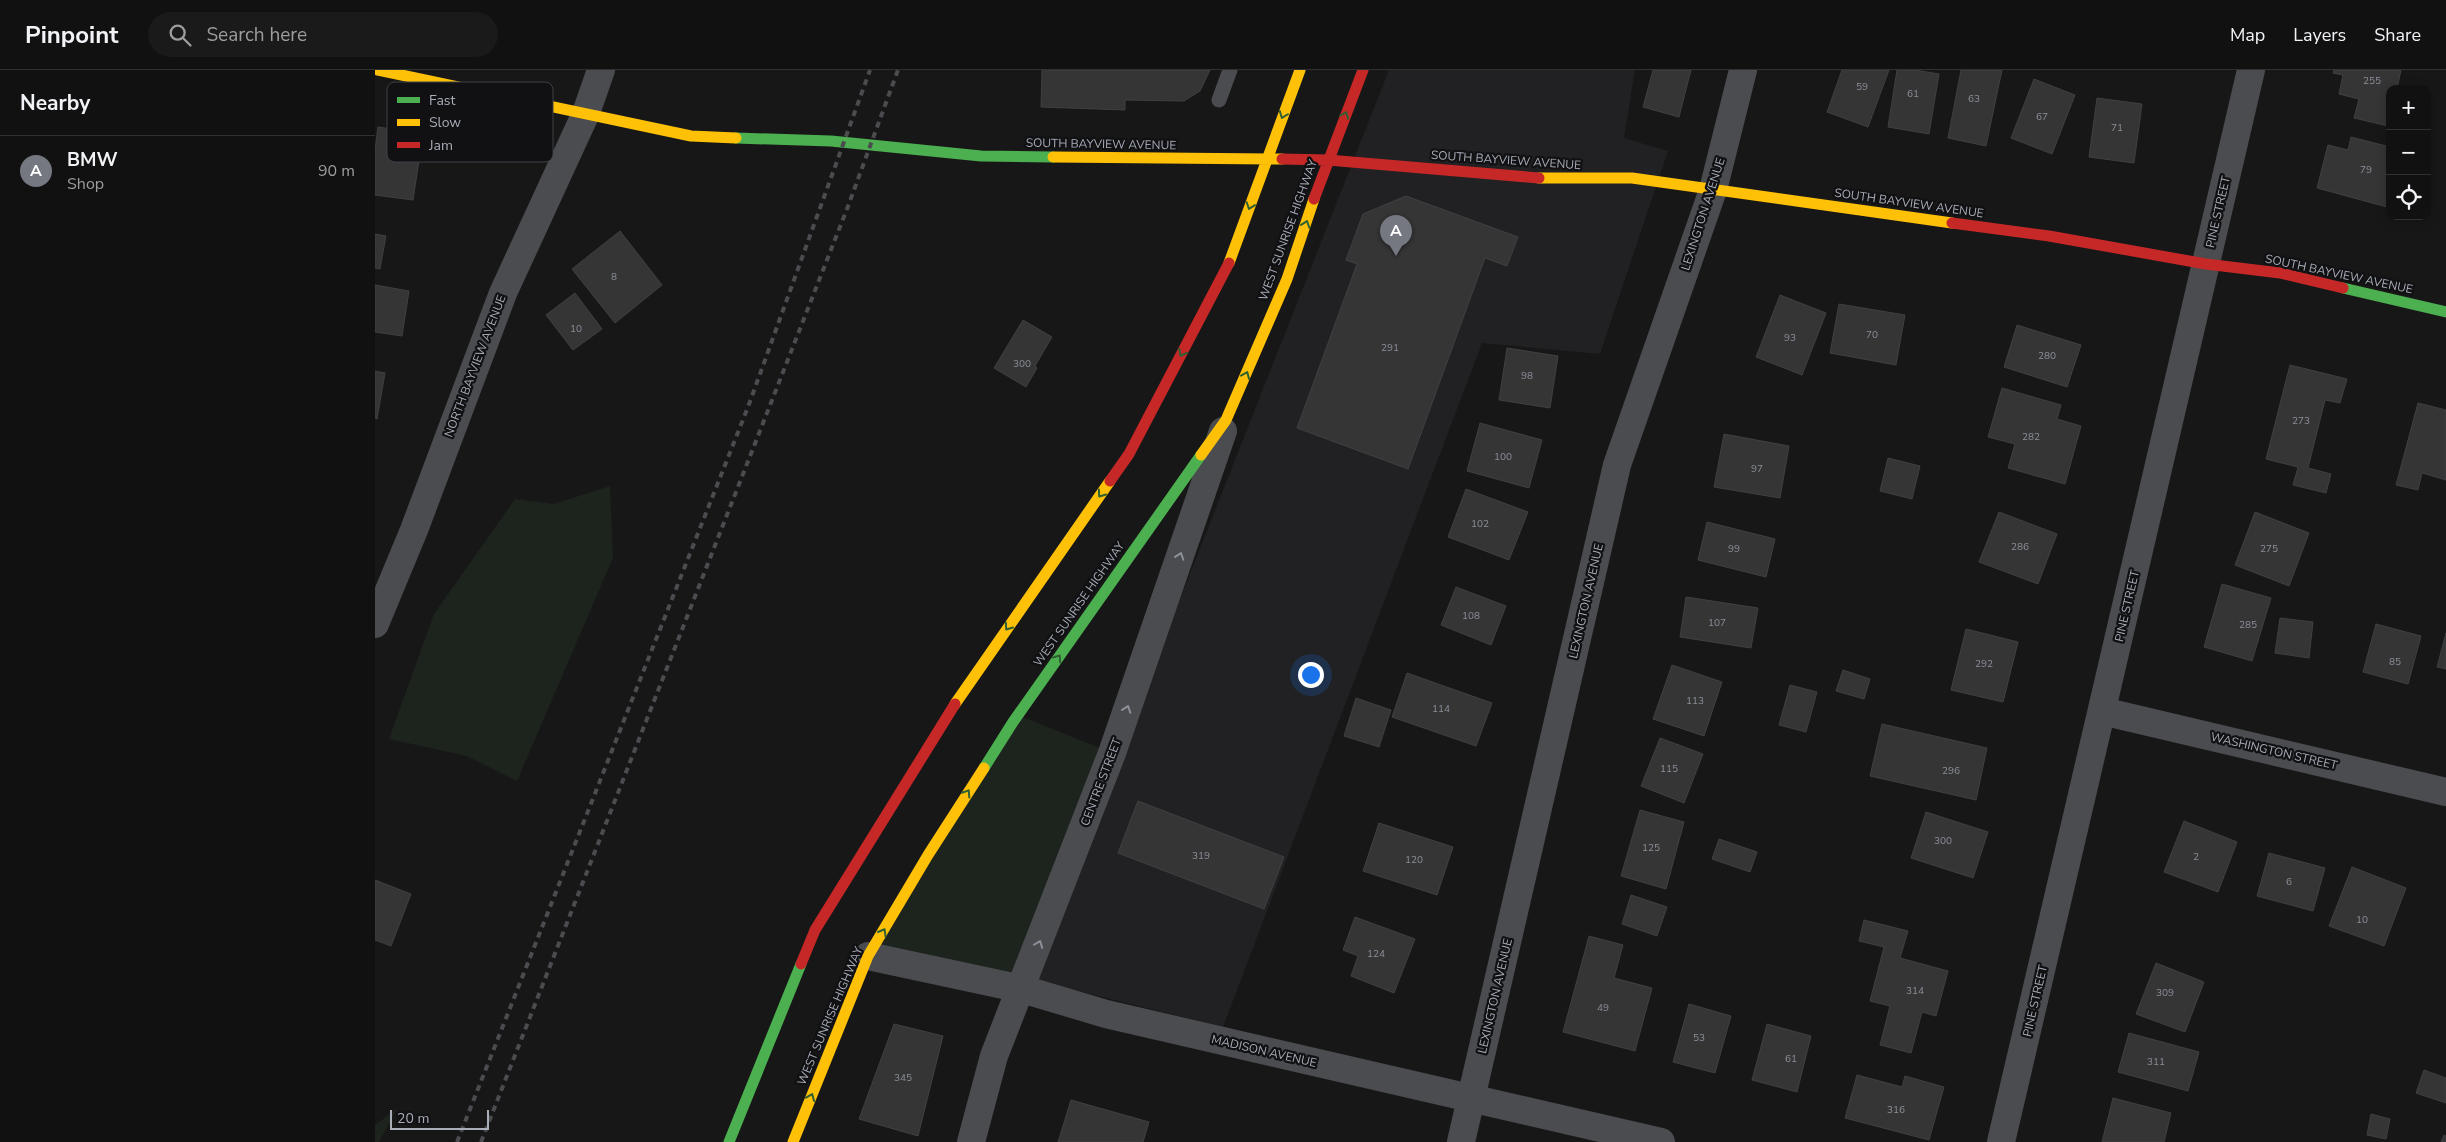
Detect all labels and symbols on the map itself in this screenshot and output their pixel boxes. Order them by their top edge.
house number: 255 [2363,74,2381,88]
house number: 59 [1856,80,1868,94]
legend [387,82,553,162]
house number: 61 [1907,87,1919,101]
text: Fast [429,91,455,110]
house number: 63 [1968,92,1980,106]
one-way arrow [1279,110,1289,119]
house number: 67 [2036,110,2048,124]
one-way arrow [1339,111,1349,120]
text: Slow [429,113,461,132]
house number: 71 [2111,121,2123,135]
street label: SOUTH BAYVIEW AVENUE [1026,135,1176,153]
text: Jam [428,136,453,155]
street label: SOUTH BAYVIEW AVENUE [1430,147,1582,173]
street label: LEXINGTON AVENUE [1677,156,1729,272]
street label: WEST SUNRISE HIGHWAY [1255,157,1321,303]
house number: 79 [2360,163,2372,177]
street label: PINE STREET [2202,174,2234,249]
street label: SOUTH BAYVIEW AVENUE [1833,185,1985,221]
one-way arrow [1246,201,1256,210]
pin: A [1380,215,1412,256]
one-way arrow [1300,221,1310,229]
street label: SOUTH BAYVIEW AVENUE [2264,251,2414,297]
house number: 8 [611,270,617,284]
street label: NORTH BAYVIEW AVENUE [440,293,510,439]
house number: 10 [570,322,582,336]
house number: 70 [1866,328,1878,342]
house number: 93 [1784,331,1796,345]
house number: 291 [1381,341,1399,355]
one-way arrow [1178,348,1188,357]
house number: 280 [2038,349,2056,363]
house number: 300 [1013,357,1031,371]
house number: 98 [1521,369,1533,383]
one-way arrow [1239,371,1250,380]
house number: 273 [2292,414,2310,428]
house number: 282 [2022,430,2040,444]
house number: 100 [1494,450,1512,464]
house number: 97 [1751,462,1763,476]
one-way arrow [1098,488,1107,498]
house number: 102 [1471,517,1489,531]
street label: WEST SUNRISE HIGHWAY [1030,538,1129,670]
house number: 286 [2011,540,2029,554]
street label: LEXINGTON AVENUE [1565,542,1607,660]
house number: 99 [1728,542,1740,556]
house number: 275 [2260,542,2278,556]
one-way arrow [1174,552,1184,560]
street label: PINE STREET [2111,568,2143,643]
house number: 108 [1462,609,1480,623]
house number: 107 [1708,616,1726,630]
house number: 285 [2239,618,2257,632]
one-way arrow [1005,621,1014,631]
one-way arrow [1052,654,1061,664]
house number: 85 [2389,655,2401,669]
house number: 292 [1975,657,1993,671]
your location [1298,662,1324,688]
house number: 113 [1686,694,1704,708]
house number: 114 [1432,702,1450,716]
one-way arrow [1121,706,1131,714]
street label: WASHINGTON STREET [2209,729,2340,774]
street label: CENTRE STREET [1077,735,1125,828]
house number: 115 [1660,762,1678,776]
house number: 296 [1942,764,1960,778]
one-way arrow [961,790,971,799]
house number: 300 [1934,834,1952,848]
house number: 125 [1642,841,1660,855]
house number: 319 [1192,849,1210,863]
house number: 2 [2193,850,2199,864]
house number: 120 [1405,853,1423,867]
house number: 6 [2286,875,2292,889]
house number: 10 [2356,913,2368,927]
one-way arrow [876,928,886,937]
street label: LEXINGTON AVENUE [1474,937,1516,1055]
one-way arrow [1033,940,1043,948]
street label: WEST SUNRISE HIGHWAY [794,944,867,1088]
house number: 124 [1367,947,1385,961]
street label: PINE STREET [2019,963,2051,1038]
house number: 314 [1906,984,1924,998]
house number: 309 [2156,986,2174,1000]
house number: 49 [1597,1001,1609,1015]
street label: MADISON AVENUE [1210,1031,1318,1071]
house number: 53 [1693,1031,1705,1045]
house number: 61 [1785,1052,1797,1066]
house number: 311 [2147,1055,2165,1069]
house number: 345 [894,1071,912,1085]
one-way arrow [805,1093,816,1102]
house number: 316 [1887,1103,1905,1117]
scale bar [390,1107,489,1130]

